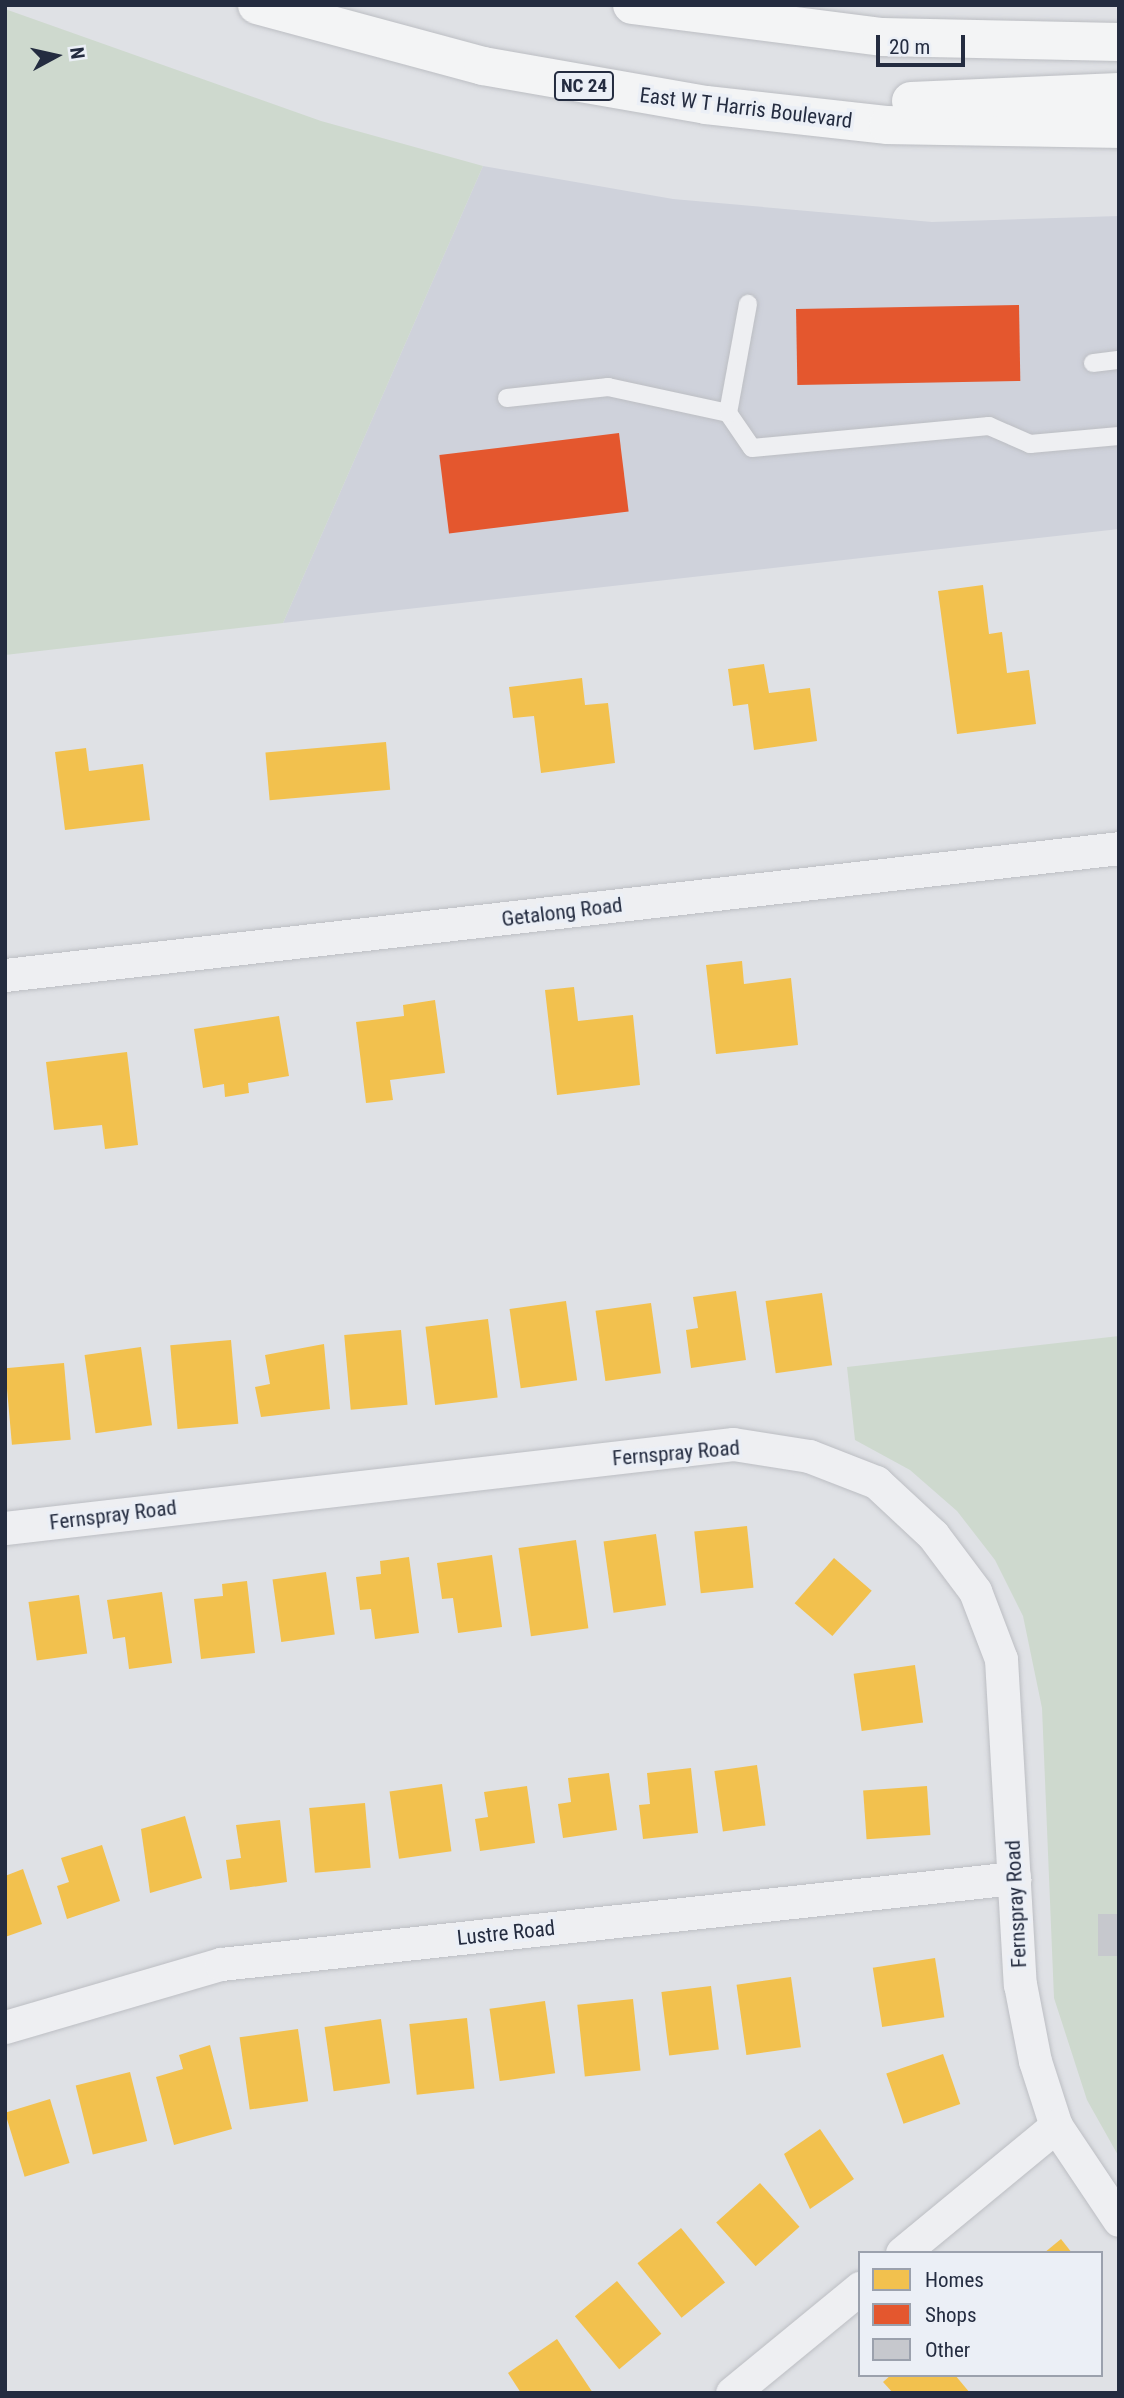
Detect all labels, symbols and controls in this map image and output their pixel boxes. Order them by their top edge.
north arrow [21,21,91,91]
scale bar [879,21,968,65]
text: 20 m [889,35,930,59]
text: N [65,46,89,60]
road number: NC 24 [552,71,616,102]
street label: East W T Harris Boulevard [638,82,854,134]
street label: Getalong Road [500,892,624,932]
street label: Fernspray Road [611,1435,741,1471]
street label: Fernspray Road [48,1495,178,1535]
street label: Fernspray Road [1000,1840,1032,1968]
street label: Lustre Road [456,1915,556,1951]
legend [858,2251,1103,2377]
text: Homes [925,2268,984,2292]
text: Shops [925,2303,977,2327]
text: Other [925,2338,970,2362]

